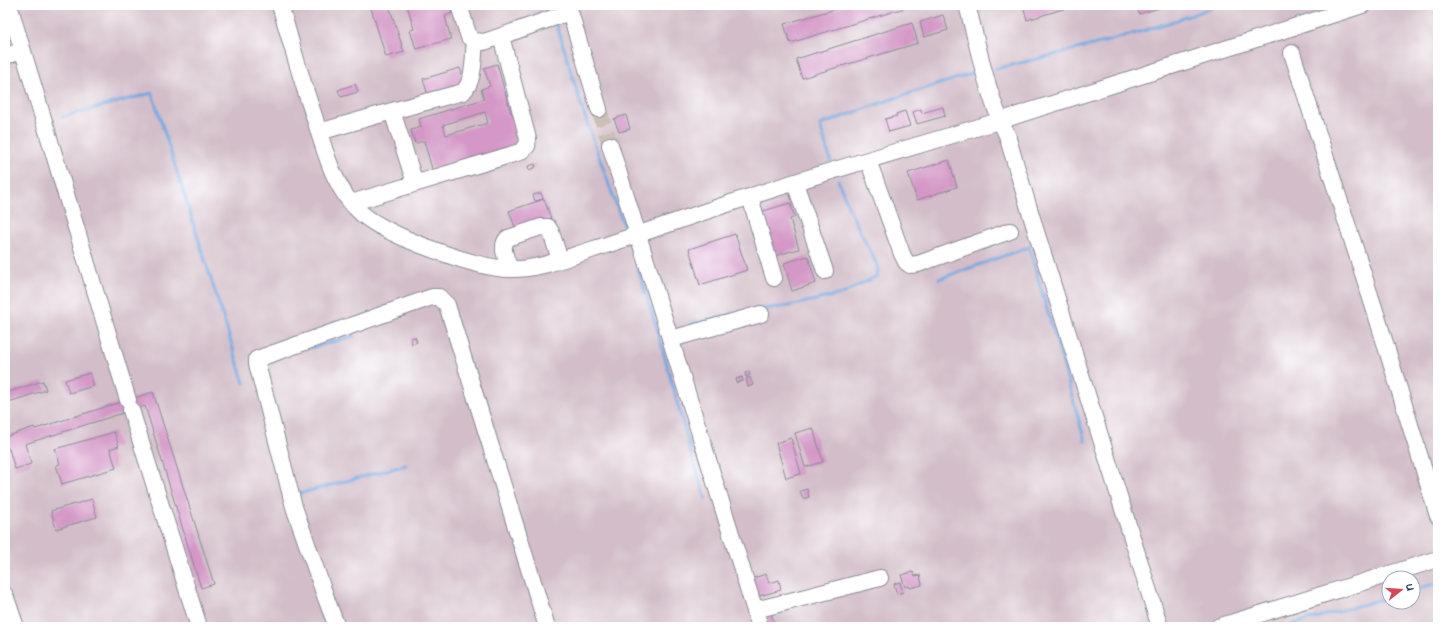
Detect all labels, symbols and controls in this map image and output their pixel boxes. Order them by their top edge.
north arrow [1381,570,1421,610]
text: U [1402,581,1418,592]

